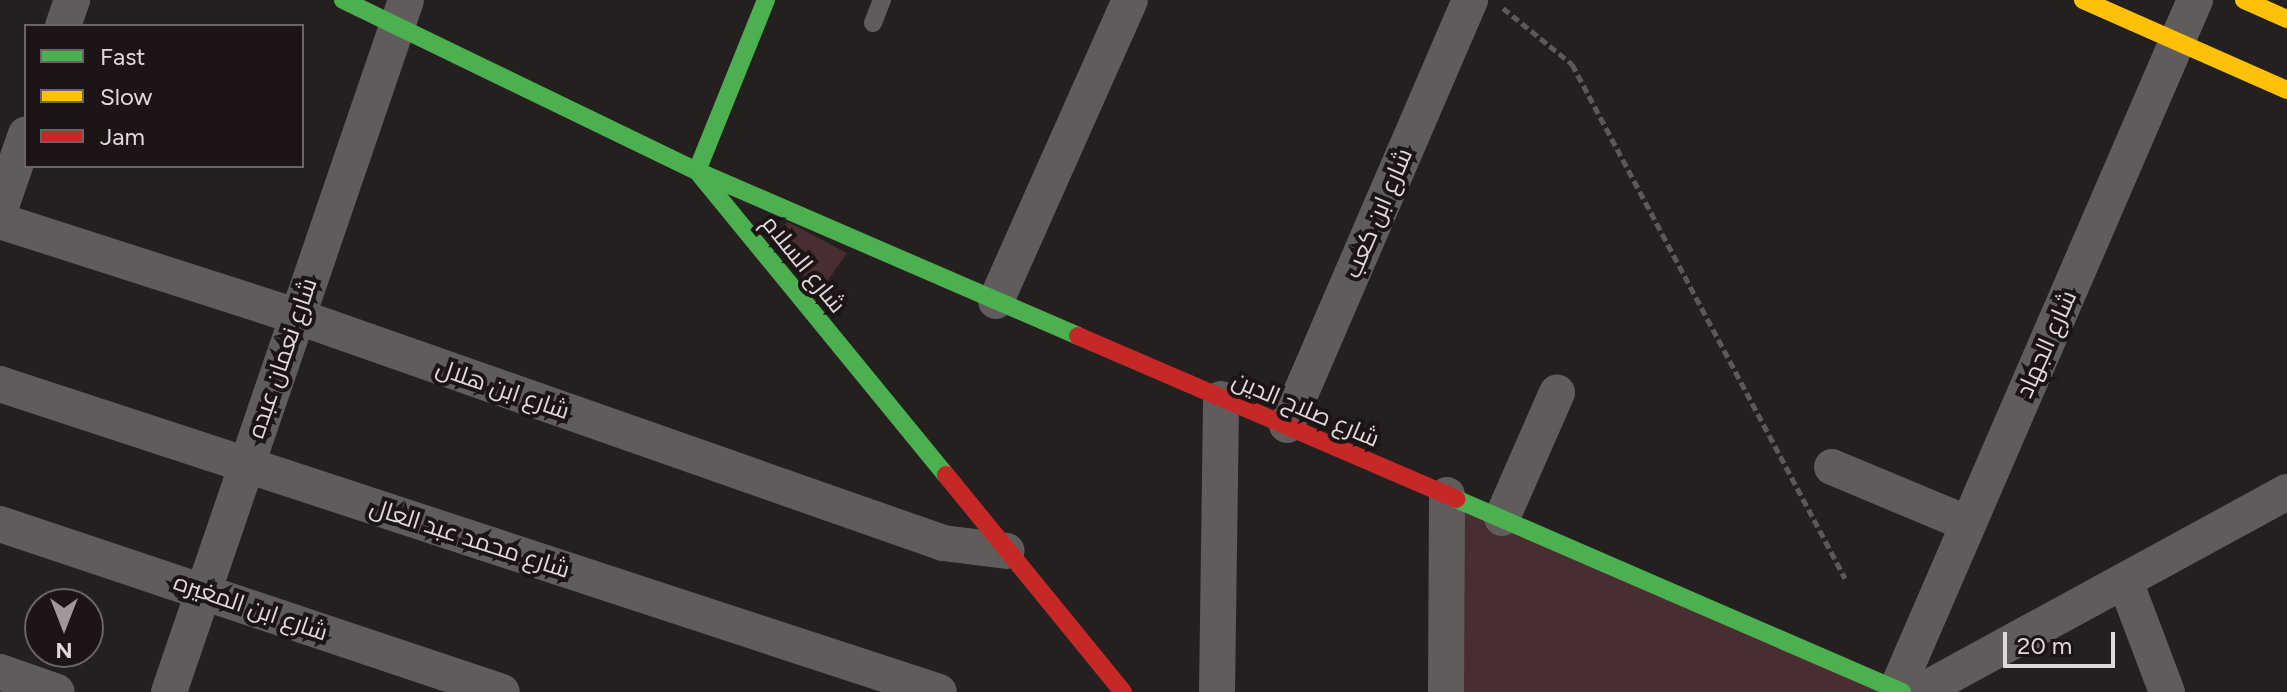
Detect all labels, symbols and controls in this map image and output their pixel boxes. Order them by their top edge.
legend [24,24,304,168]
text: Fast [100,42,145,71]
text: Slow [100,82,152,111]
text: Jam [100,122,145,151]
street label: شارع ابن كعب [1338,144,1418,282]
street label: شارع السلام [756,209,852,319]
street label: شارع نعمان عبده [241,274,323,442]
street label: شارع الجهاد [2010,286,2082,402]
street label: شارع ابن هلال [433,353,573,425]
street label: شارع صلاح الدين [1228,365,1384,453]
street label: شارع محمد عبد العال [366,492,574,584]
street label: شارع ابن المغيره [170,567,332,647]
north arrow [24,588,104,668]
scale bar [2007,616,2119,666]
text: 20 m [2017,631,2072,660]
text: N [56,637,73,664]

